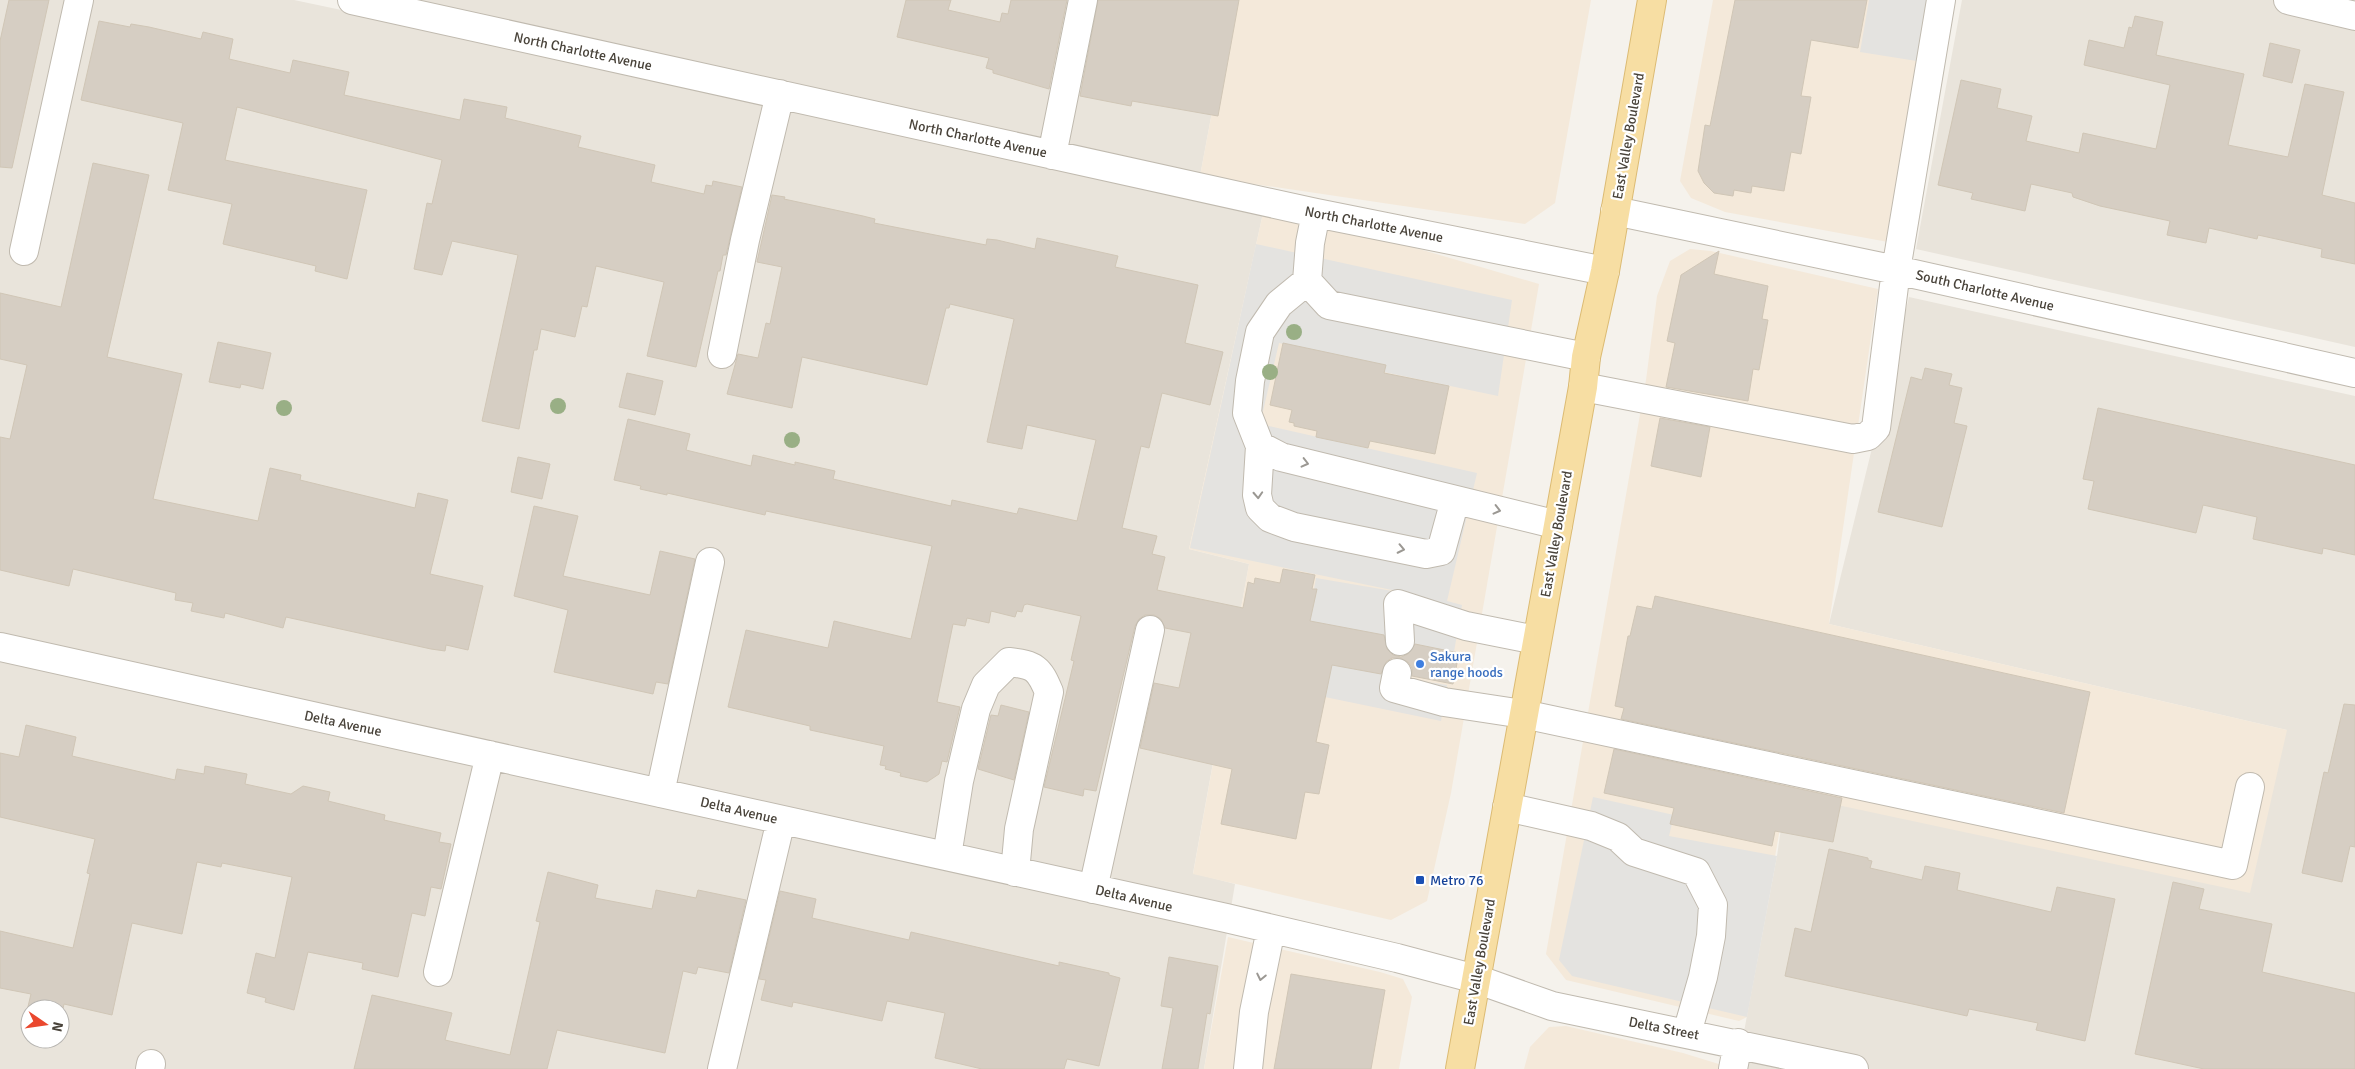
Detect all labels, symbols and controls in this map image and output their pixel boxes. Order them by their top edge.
street label: North Charlotte Avenue [512,29,654,74]
street label: East Valley Boulevard [1609,72,1648,201]
street label: North Charlotte Avenue [907,116,1049,161]
street label: North Charlotte Avenue [1303,203,1445,246]
street label: South Charlotte Avenue [1914,266,2056,315]
one-way arrow [1301,457,1310,468]
street label: East Valley Boulevard [1537,470,1576,599]
one-way arrow [1253,491,1264,499]
one-way arrow [1492,504,1501,515]
one-way arrow [1396,543,1405,554]
place label: Sakura range hoods [1430,648,1503,681]
marker: Sakura range hoods [1414,658,1426,670]
street label: Delta Avenue [303,707,383,740]
street label: Delta Avenue [699,793,779,828]
place label: Metro 76 [1430,872,1484,889]
marker: Metro 76 [1414,874,1426,886]
street label: Delta Avenue [1094,881,1174,916]
street label: East Valley Boulevard [1460,898,1499,1027]
one-way arrow [1257,972,1267,981]
north arrow [20,999,70,1049]
street label: Delta Street [1627,1013,1701,1044]
text: N [48,1020,67,1033]

